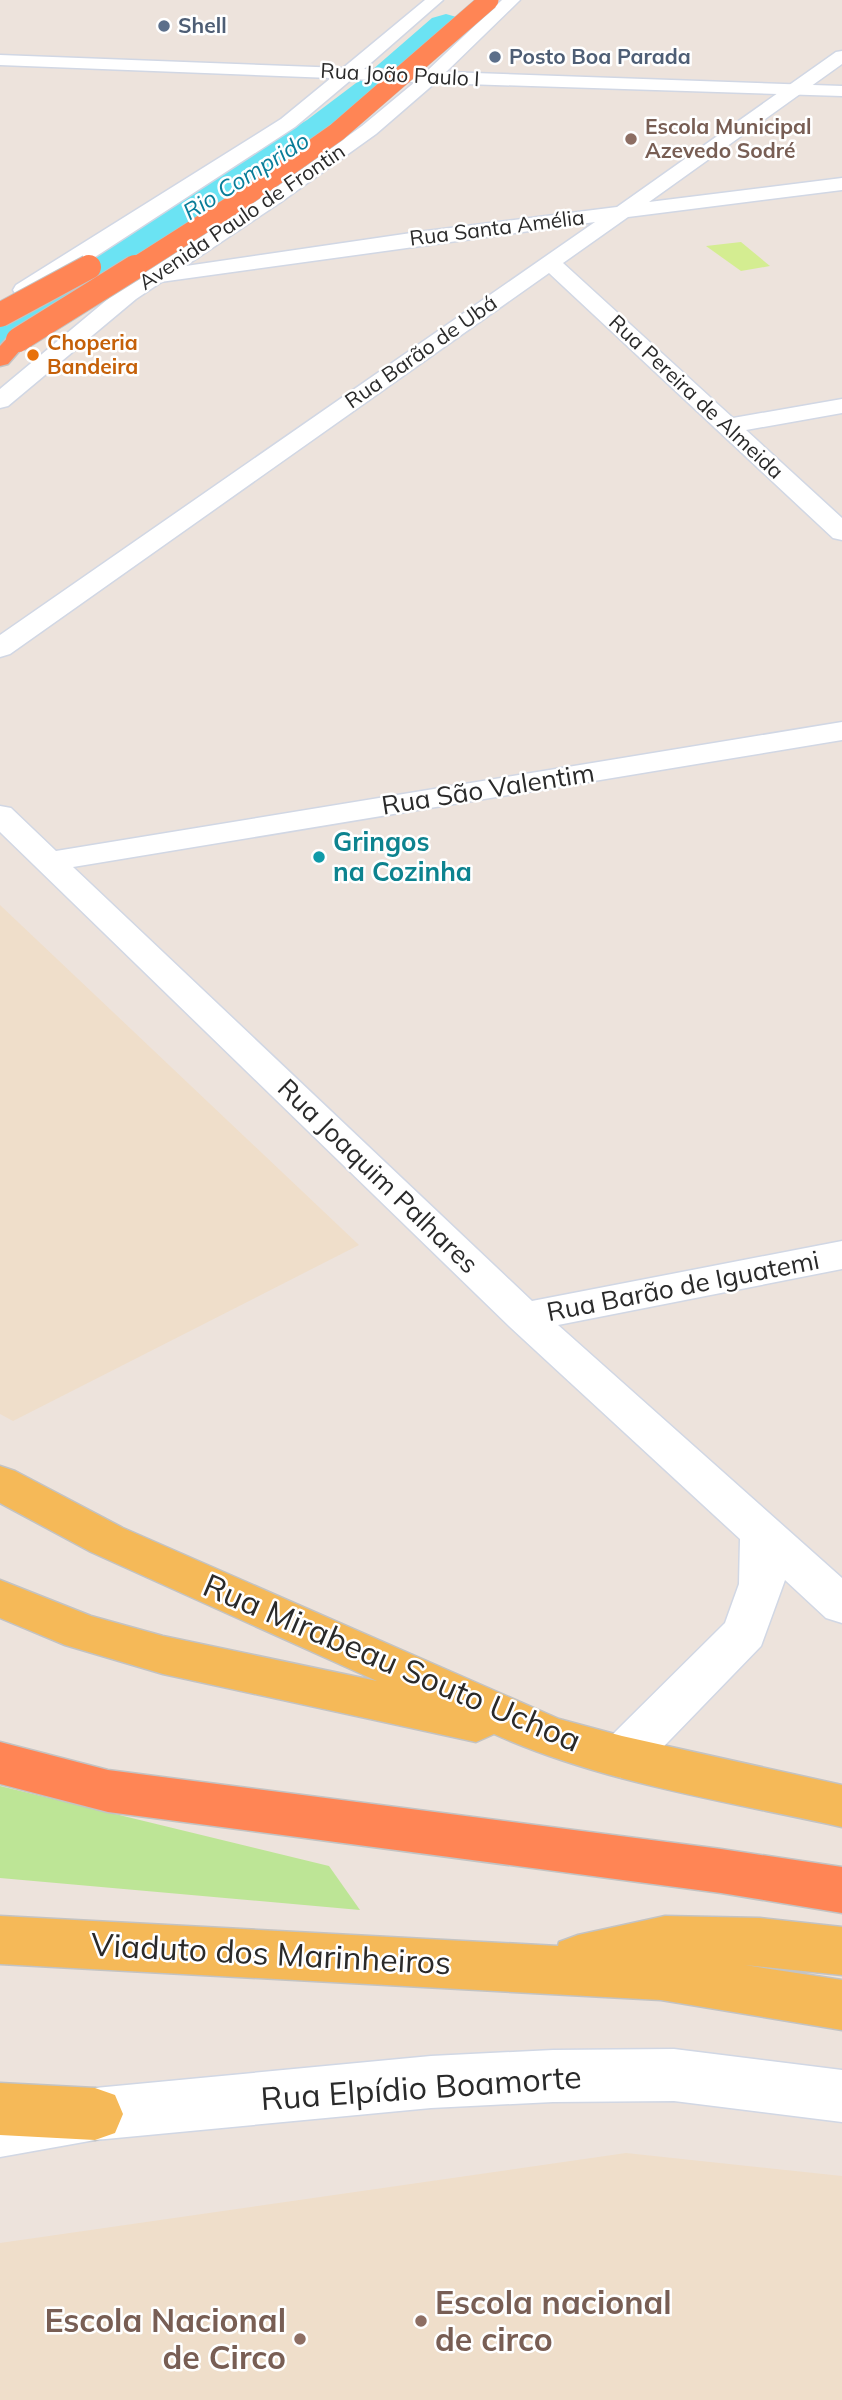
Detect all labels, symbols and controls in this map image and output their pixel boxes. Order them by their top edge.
place label: Shell [178,12,227,38]
marker: Shell [156,18,172,34]
place label: Posto Boa Parada [509,43,691,69]
marker: Posto Boa Parada [487,49,503,65]
street label: Rua João Paulo I [320,57,480,91]
place label: Escola Municipal Azevedo Sodré [645,113,812,163]
water label: Rio Comprido [177,125,314,226]
marker: Escola Municipal Azevedo Sodré [623,131,639,147]
street label: Avenida Paulo de Frontin [133,137,350,295]
street label: Rua Santa Amélia [408,203,586,251]
street label: Rua Barão de Ubá [340,289,501,413]
street label: Rua Pereira de Almeida [604,309,789,484]
place label: Choperia Bandeira [47,329,138,379]
marker: Choperia Bandeira [25,347,41,363]
street label: Rua São Valentim [379,755,597,822]
place label: Gringos na Cozinha [333,825,472,888]
marker: Gringos na Cozinha [311,849,327,865]
street label: Rua Joaquim Palhares [271,1071,485,1280]
street label: Rua Barão de Iguatemi [544,1243,822,1328]
street label: Rua Mirabeau Souto Uchoa [198,1564,587,1760]
street label: Viaduto dos Marinheiros [90,1924,452,1982]
street label: Rua Elpídio Boamorte [259,2056,583,2118]
place label: Escola nacional de circo [435,2282,672,2359]
place label: Escola Nacional de Circo [44,2300,286,2377]
marker: Escola nacional de circo [413,2313,429,2329]
marker: Escola Nacional de Circo [292,2331,308,2347]

